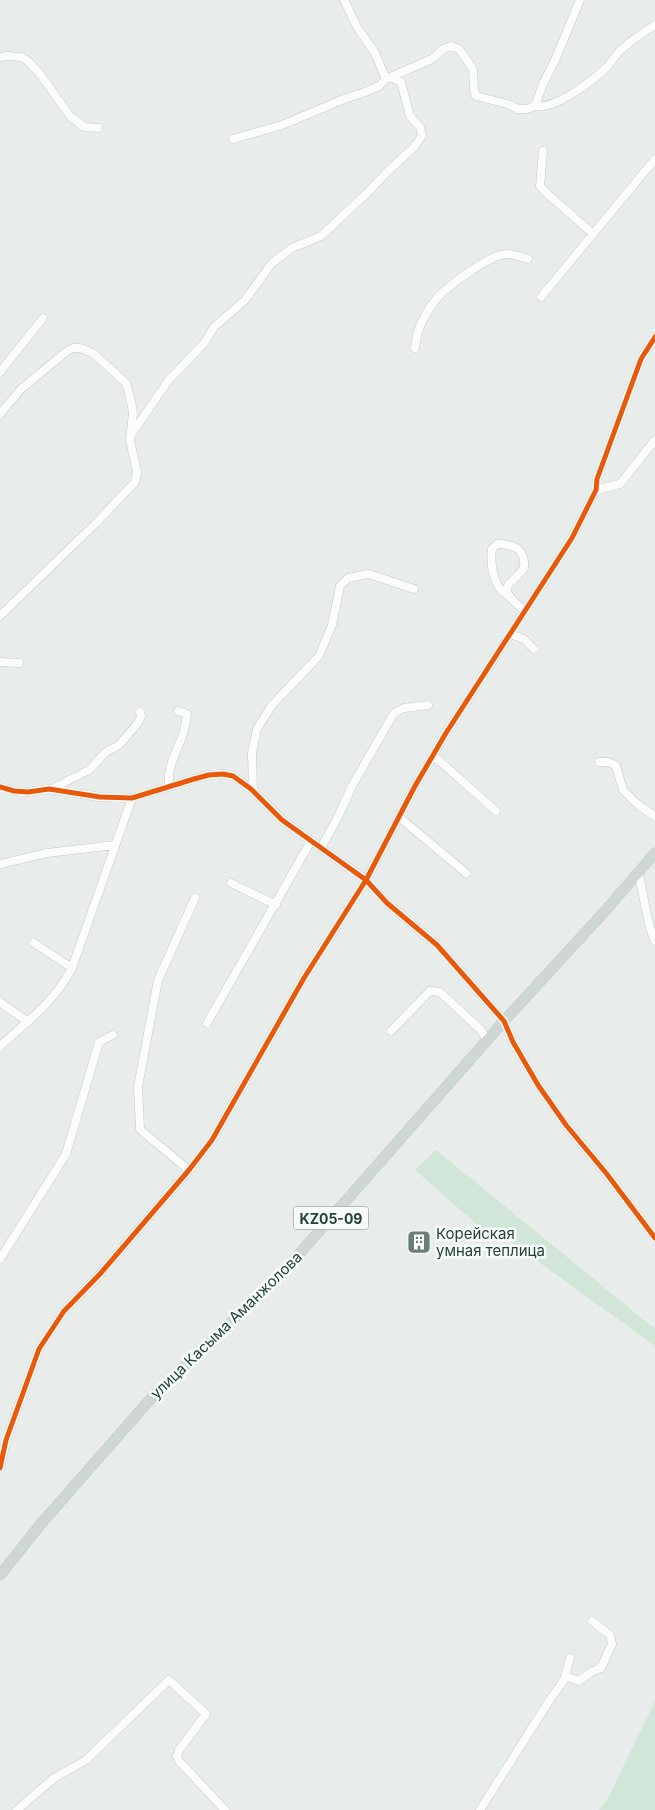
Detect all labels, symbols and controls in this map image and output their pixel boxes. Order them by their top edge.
road number: KZ05-09 [294,1206,368,1230]
place label: Корейская умная теплица [436,1224,545,1260]
building icon: Корейская умная теплица [406,1229,432,1255]
street label: улица Касыма Аманжолова [146,1247,306,1403]

